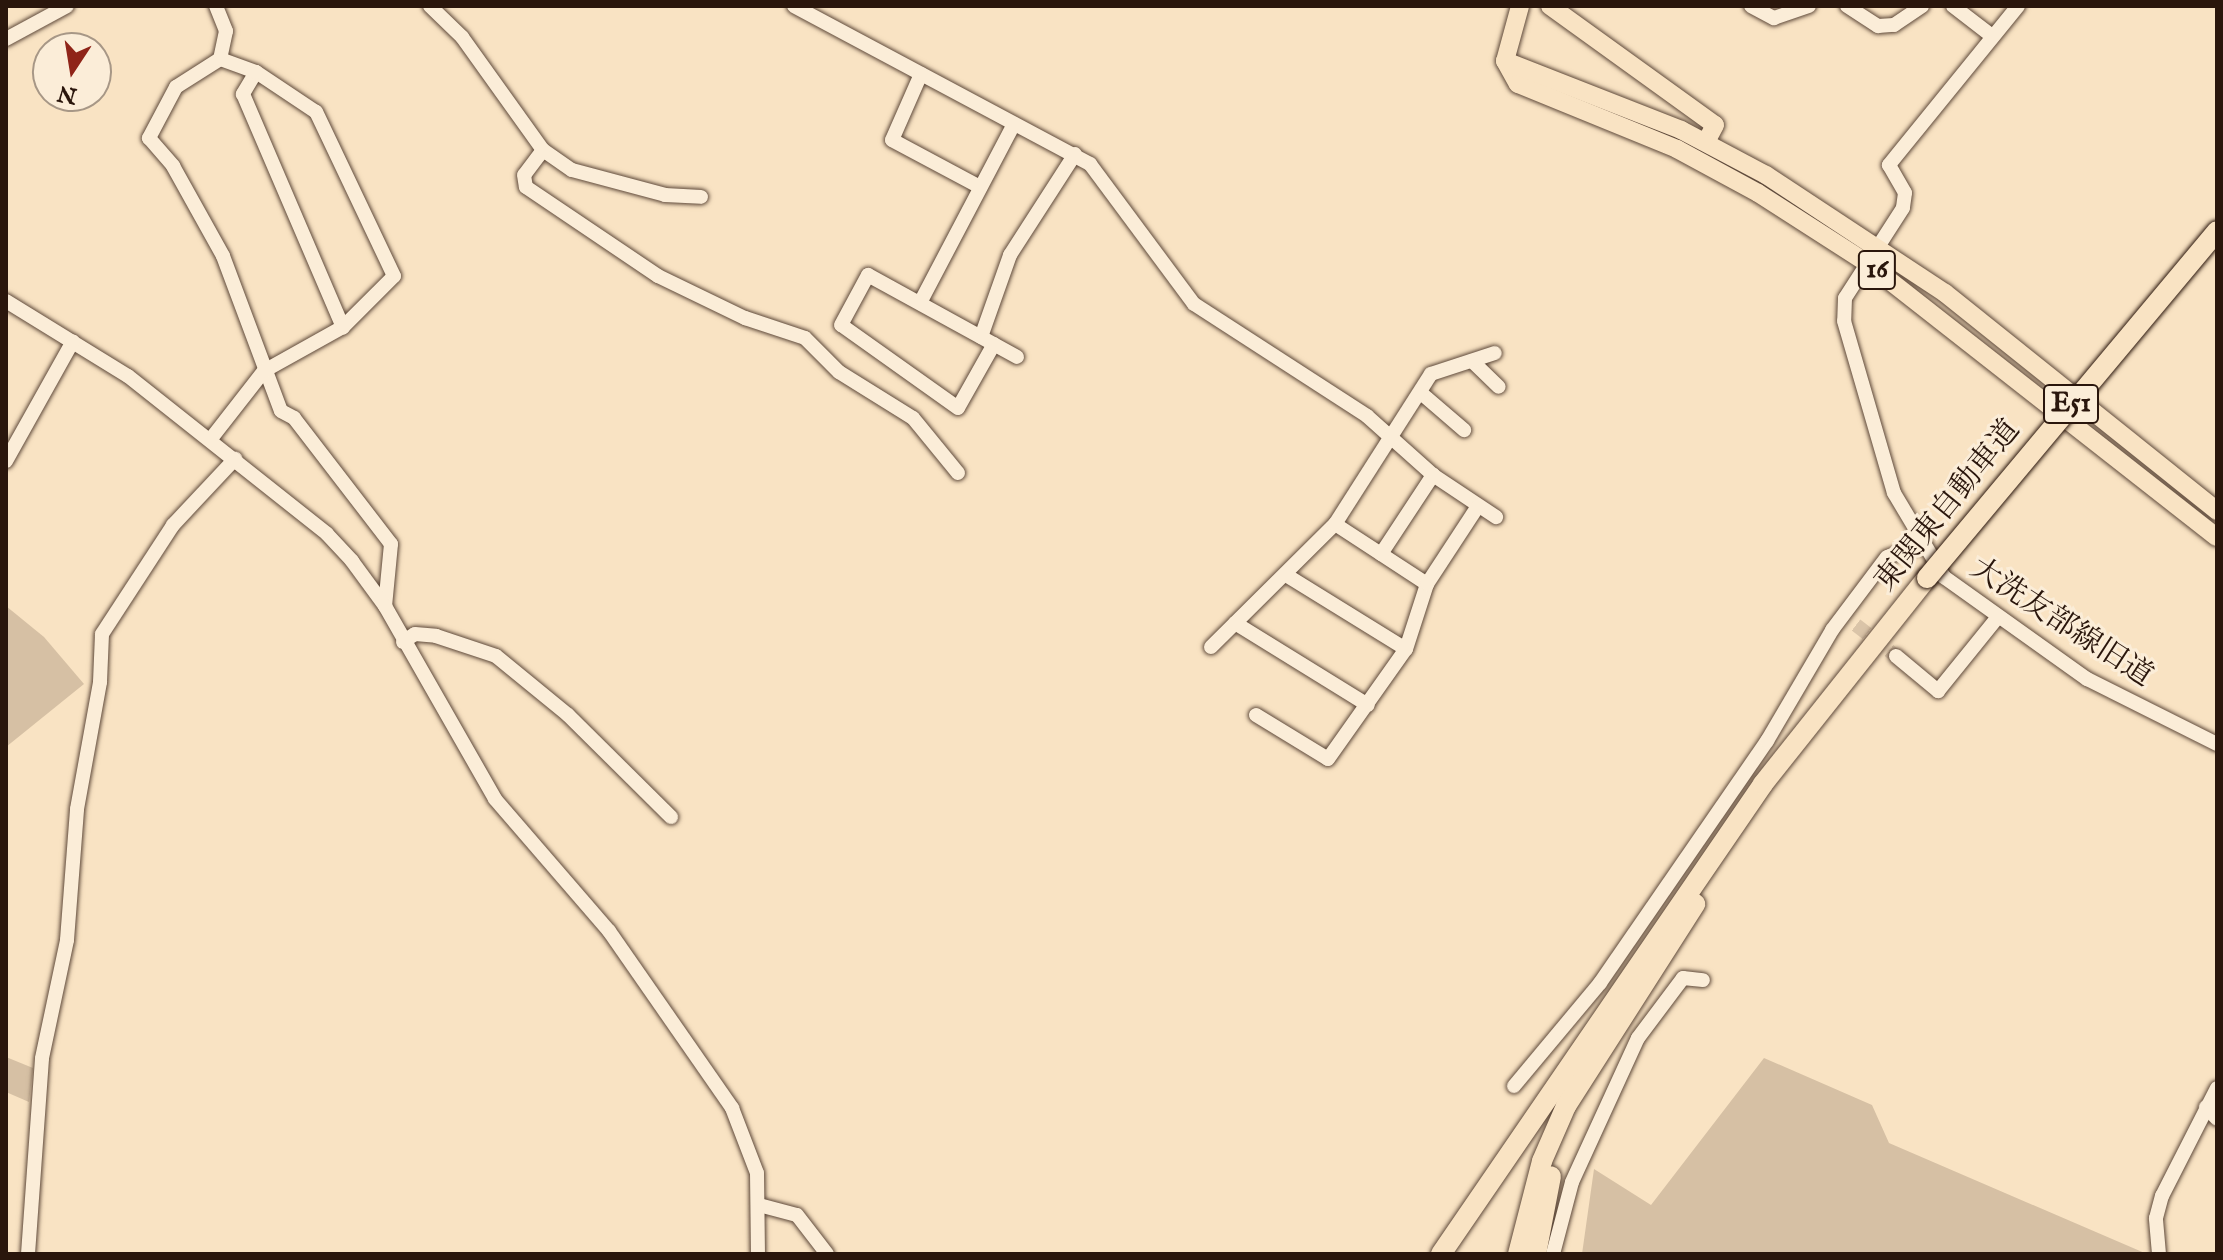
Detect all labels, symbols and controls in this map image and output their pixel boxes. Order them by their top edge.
north arrow [32,32,112,112]
text: N [55,78,80,109]
road number: 16 [1857,246,1897,294]
road number: E51 [2043,380,2099,428]
street label: 東関東自動車道 [1868,413,2028,599]
street label: 大洗友部線旧道 [1963,551,2159,695]

